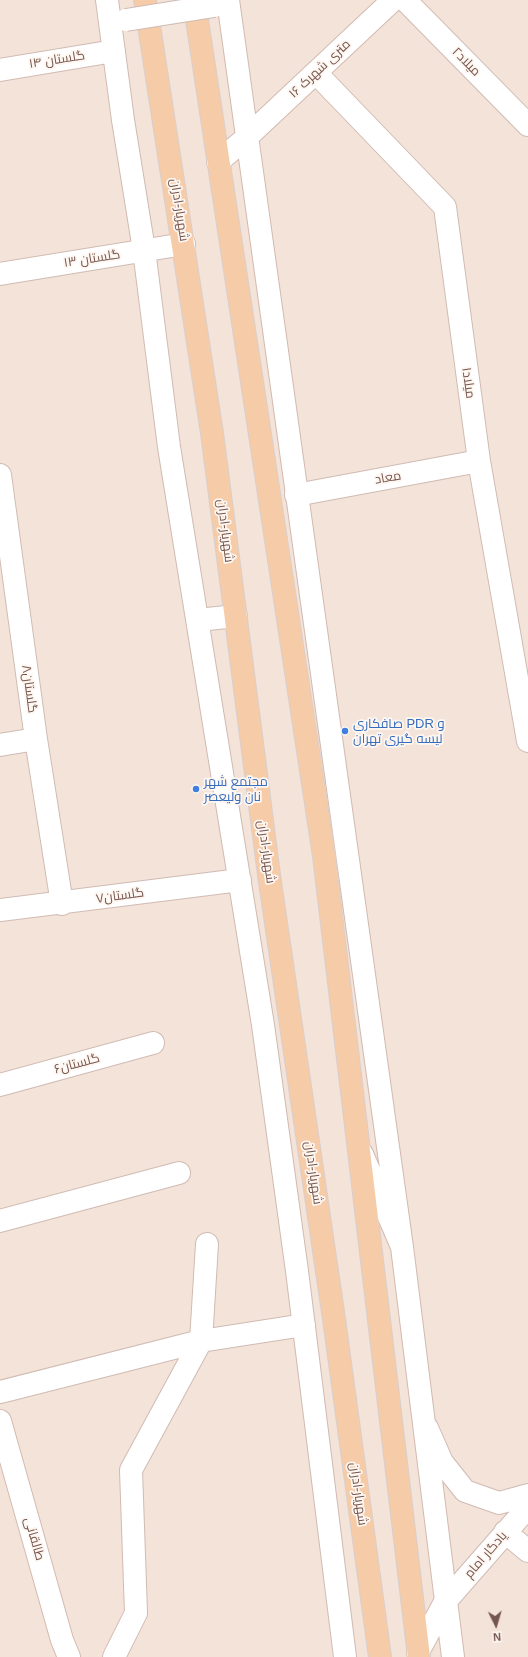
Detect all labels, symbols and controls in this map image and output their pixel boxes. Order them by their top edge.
street label: ۱۶ متری شهرک [286,36,354,102]
street label: میلاد۲ [448,44,484,80]
street label: گلستان ۱۴ [28,48,86,72]
street label: شهریار-ادران [166,177,192,243]
street label: گلستان ۱۳ [63,247,121,271]
street label: میلاد۱ [458,366,478,400]
street label: معاد [373,468,403,488]
street label: شهریار-ادران [213,498,237,564]
street label: گلستان۸ [18,664,40,714]
place label: صافکاری PDR و لیسه گیری تهران [353,716,445,747]
marker: صافکاری PDR و لیسه گیری تهران [340,726,350,736]
place label: مجتمع شهر نان ولیعصر [204,774,268,805]
marker: مجتمع شهر نان ولیعصر [191,784,201,794]
street label: شهریار-ادران [254,819,278,885]
street label: گلستان۷ [95,885,145,907]
street label: گلستان۶ [53,1050,101,1078]
street label: شهریار-ادران [301,1140,325,1206]
street label: شهریار-ادران [346,1461,370,1527]
street label: طالقانی [20,1516,48,1562]
street label: یادگار امام [461,1528,511,1582]
north arrow [476,1605,516,1645]
text: N [493,1631,502,1643]

